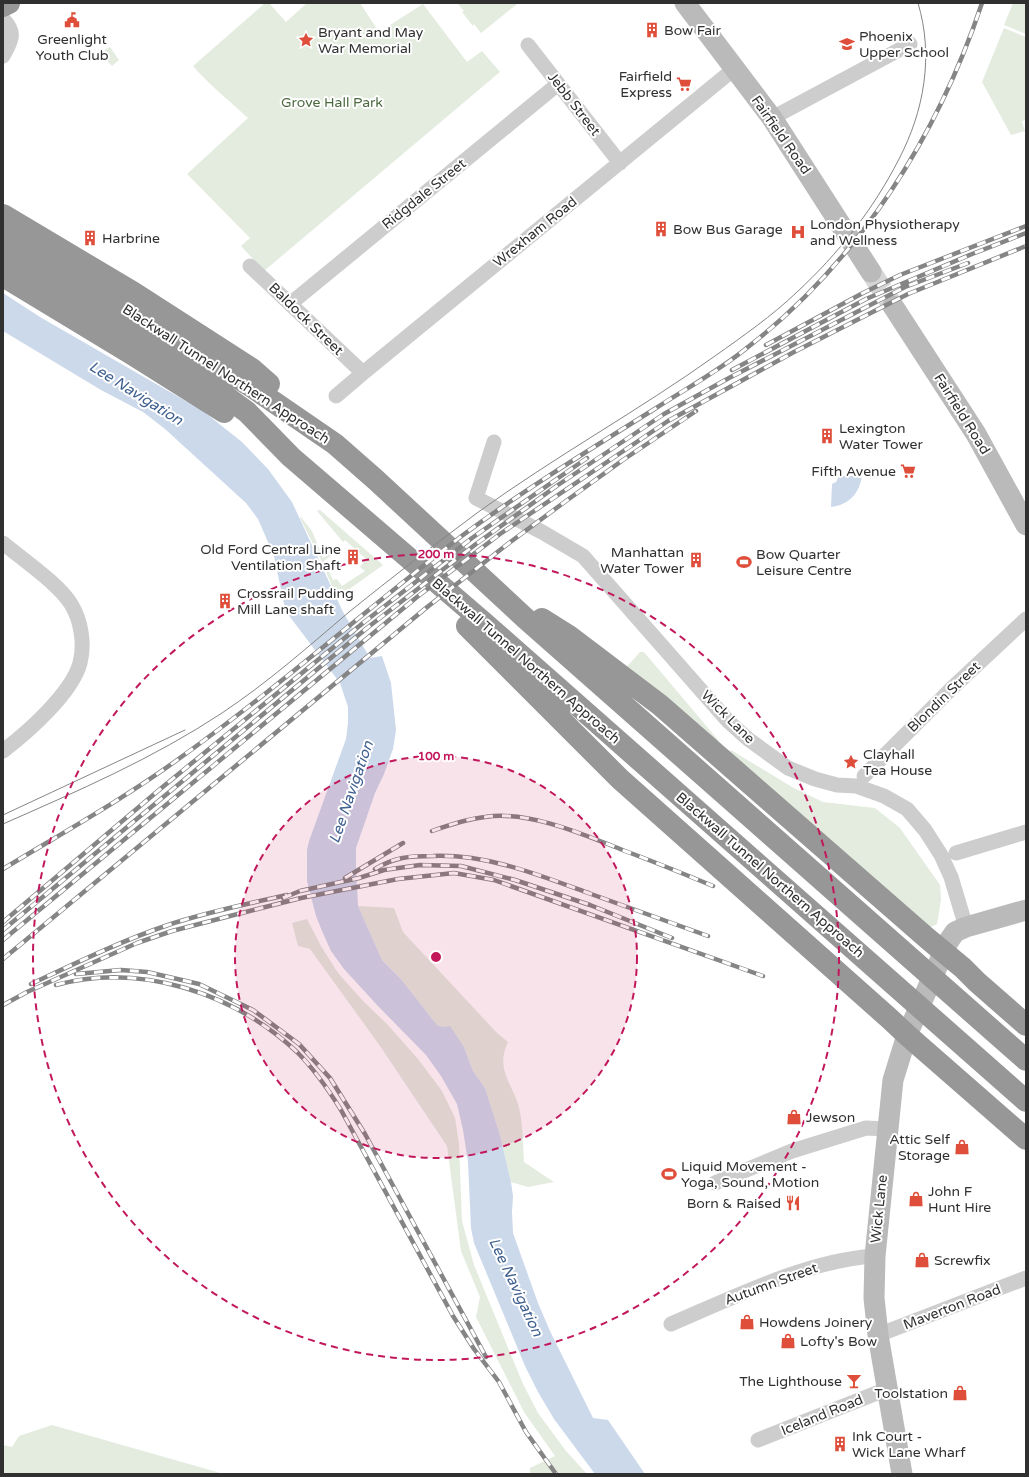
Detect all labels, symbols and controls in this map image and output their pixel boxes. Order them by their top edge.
public building icon: Greenlight Youth Club [63,11,81,29]
building icon: Bow Fair [643,21,661,39]
place label: Bow Fair [664,22,722,39]
place label: Bryant and May War Memorial [318,24,424,57]
place label: Phoenix Upper School [859,28,949,61]
place label: Greenlight Youth Club [35,31,109,64]
place icon: Bryant and May War Memorial [297,31,315,49]
school or university icon: Phoenix Upper School [838,35,856,53]
place label: Fairfield Express [619,68,672,101]
street label: Jebb Street [544,69,604,140]
supermarket icon: Fairfield Express [675,75,693,93]
street label: Fairfield Road [748,92,814,178]
park label: Grove Hall Park [281,94,383,111]
street label: Ridgdale Street [379,155,470,233]
street label: Wrexham Road [490,193,580,271]
place label: London Physiotherapy and Wellness [810,216,960,249]
building icon: Bow Bus Garage [652,220,670,238]
place label: Bow Bus Garage [673,221,783,238]
hospital icon: London Physiotherapy and Wellness [789,223,807,241]
building icon: Harbrine [81,229,99,247]
place label: Harbrine [102,230,160,247]
street label: Baldock Street [265,279,347,359]
street label: Blackwall Tunnel Northern Approach [119,301,333,447]
water label: Lee Navigation [86,357,187,429]
street label: Fairfield Road [930,370,994,458]
place label: Lexington Water Tower [839,420,923,453]
building icon: Lexington Water Tower [818,427,836,445]
supermarket icon: Fifth Avenue [899,462,917,480]
place label: Fifth Avenue [811,463,896,480]
place label: Old Ford Central Line Ventilation Shaft [200,541,342,574]
place label: Manhattan Water Tower [600,544,685,577]
place label: Bow Quarter Leisure Centre [756,546,852,579]
text: 200 m [418,547,454,561]
building icon: Old Ford Central Line Ventilation Shaft [344,548,362,566]
building icon: Manhattan Water Tower [687,551,705,569]
sports icon: Bow Quarter Leisure Centre [735,553,753,571]
street label: Blackwall Tunnel Northern Approach [428,575,624,747]
place label: Crossrail Pudding Mill Lane shaft [237,585,354,618]
building icon: Crossrail Pudding Mill Lane shaft [216,592,234,610]
street label: Blondin Street [904,658,984,736]
street label: Wick Lane [698,687,758,747]
water label: Lee Navigation [325,738,377,846]
place label: Clayhall Tea House [863,746,932,779]
text: 100 m [418,749,454,763]
place icon: Clayhall Tea House [842,753,860,771]
street label: Blackwall Tunnel Northern Approach [672,789,868,961]
centre of rings [429,950,443,964]
shop icon: Jewson [785,1108,803,1126]
place label: Jewson [806,1109,855,1126]
place label: Attic Self Storage [889,1131,951,1164]
shop icon: Attic Self Storage [953,1138,971,1156]
place label: Liquid Movement - Yoga, Sound, Motion [681,1158,819,1191]
sports icon: Liquid Movement - Yoga, Sound, Motion [660,1165,678,1183]
street label: Wick Lane [867,1174,891,1244]
place label: John F Hunt Hire [928,1183,991,1216]
shop icon: John F Hunt Hire [907,1190,925,1208]
restaurant icon: Born & Raised [784,1194,802,1212]
place label: Born & Raised [687,1195,781,1212]
water label: Lee Navigation [485,1235,547,1340]
shop icon: Screwfix [913,1251,931,1269]
place label: Screwfix [934,1252,991,1269]
street label: Autumn Street [722,1259,820,1309]
street label: Maverton Road [901,1281,1003,1333]
shop icon: Howdens Joinery [738,1313,756,1331]
place label: Howdens Joinery [759,1314,873,1331]
shop icon: Lofty's Bow [779,1332,797,1350]
place label: Lofty's Bow [800,1333,877,1350]
bar icon: The Lighthouse [845,1372,863,1390]
place label: The Lighthouse [739,1373,842,1390]
shop icon: Toolstation [951,1384,969,1402]
place label: Toolstation [874,1385,948,1402]
street label: Iceland Road [779,1391,865,1439]
place label: Ink Court - Wick Lane Wharf [852,1428,966,1461]
building icon: Ink Court - Wick Lane Wharf [831,1435,849,1453]

